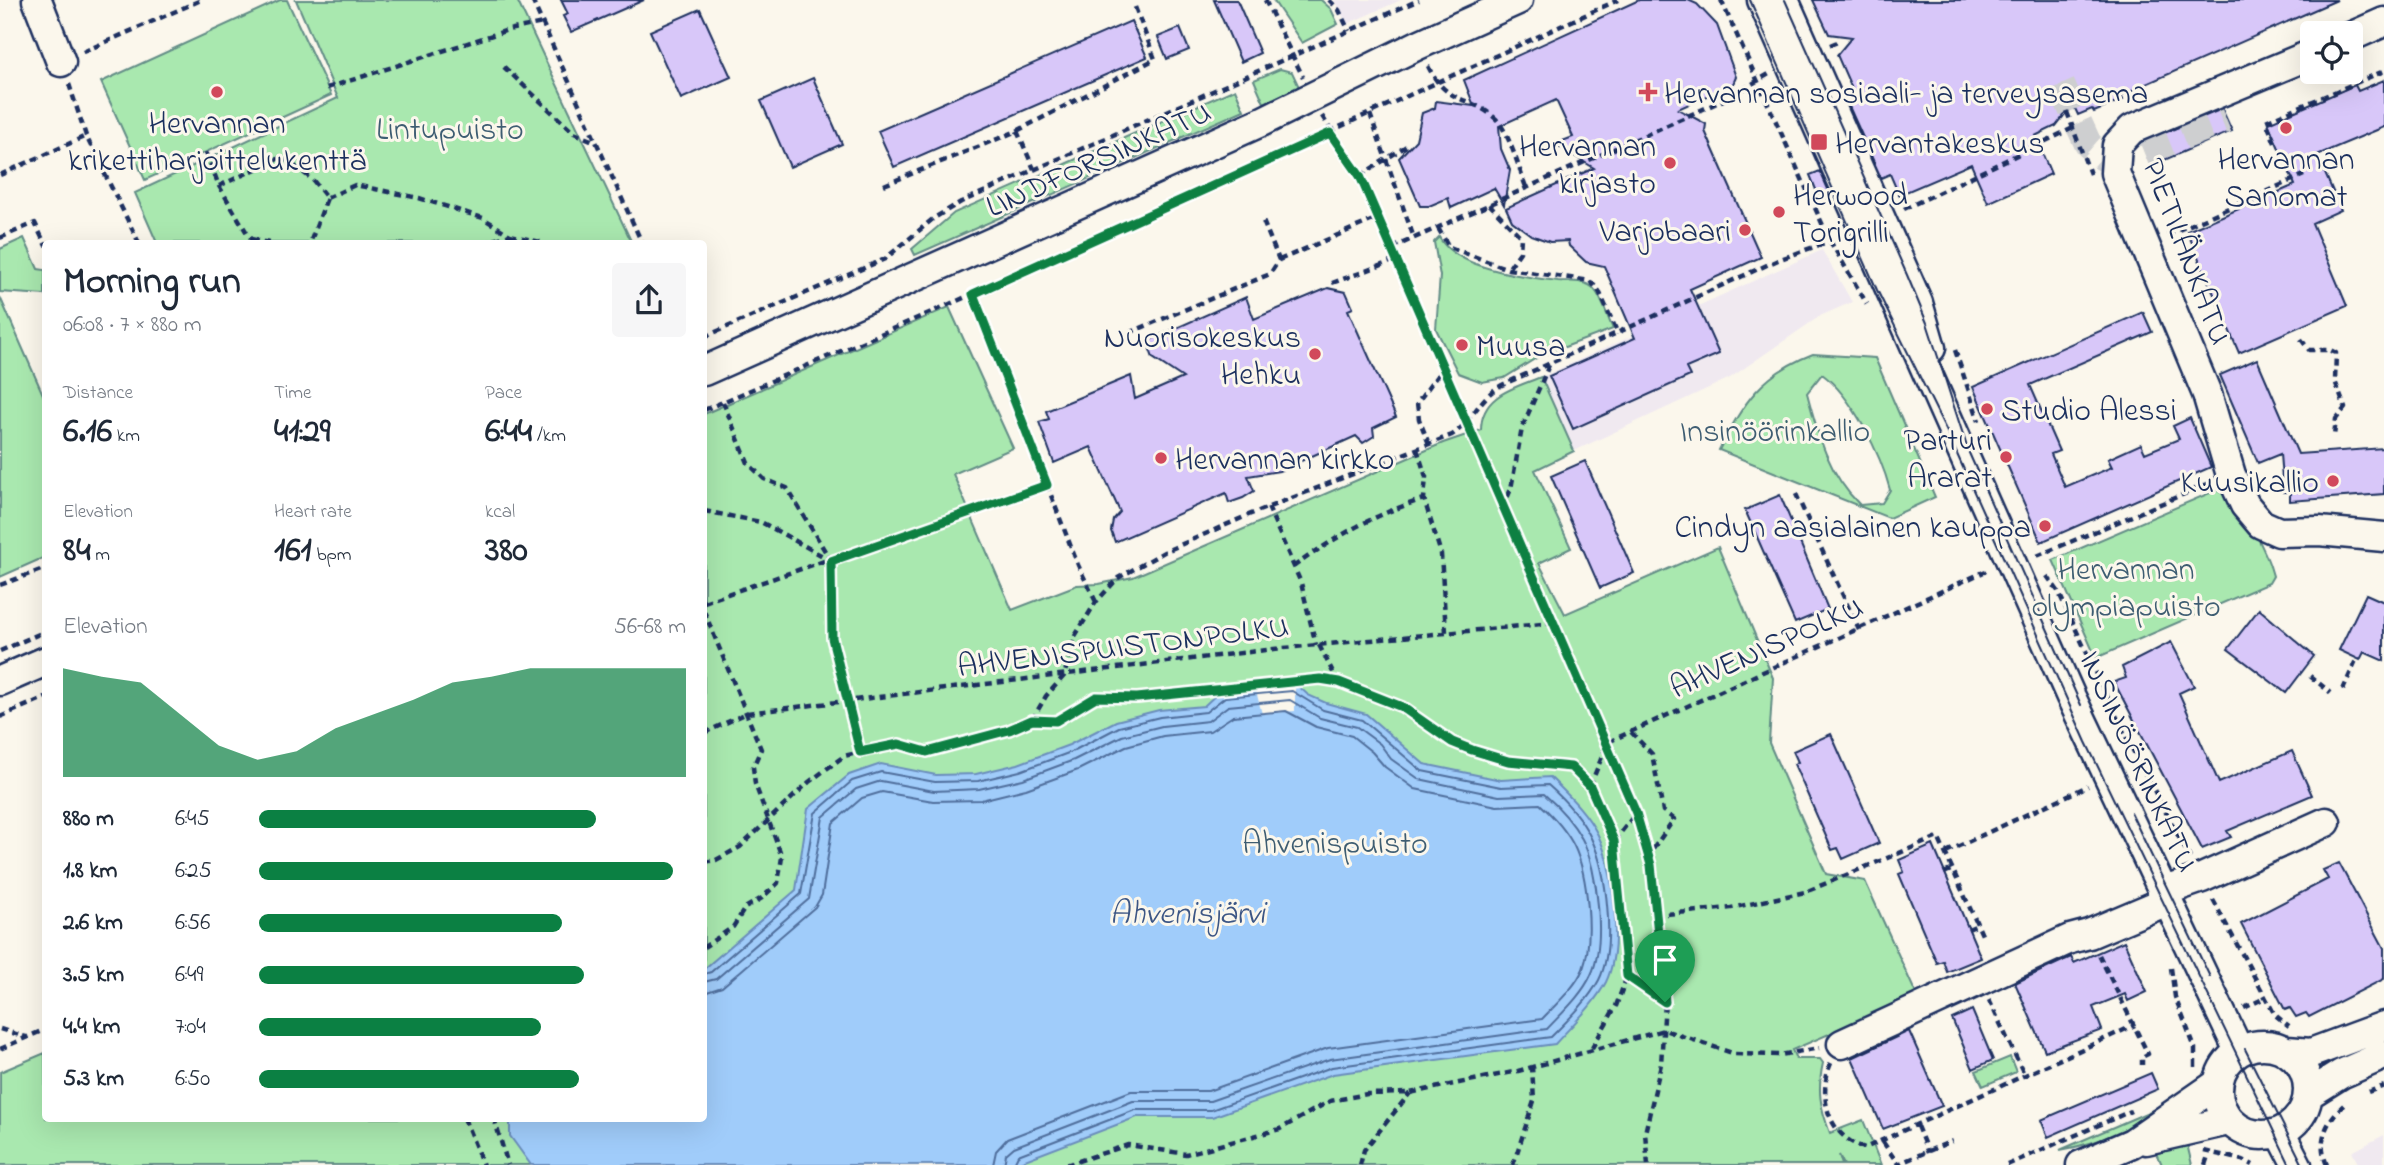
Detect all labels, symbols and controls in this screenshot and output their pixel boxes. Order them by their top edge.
map controls [2300,21,2363,84]
button: locate [2300,21,2363,84]
place label: Hervannan sosiaali- ja terveysasema [1664,72,2148,119]
marker: Hervannan sosiaali- ja terveysasema [1638,82,1658,102]
marker: Hervannan krikettiharjoittelukenttä [209,84,225,100]
street label: LINDFORSINKATU [979,90,1220,232]
place label: Hervannan krikettiharjoittelukenttä [68,102,366,186]
park label: Lintupuisto [376,108,524,155]
marker: Hervannan Sanomat [2278,120,2294,136]
place label: Hervantakeskus [1835,122,2044,169]
place label: Hervannan kirjasto [1519,125,1656,209]
marker: Hervantakeskus [1809,132,1829,152]
place label: Hervannan Sanomat [2217,138,2355,222]
street label: PIETILÄNKATU [2128,152,2242,352]
marker: Hervannan kirjasto [1662,155,1678,171]
place label: Herwood Torigrilli [1793,174,1908,258]
marker: Herwood Torigrilli [1771,204,1787,220]
place label: Varjobaari [1599,210,1731,257]
marker: Varjobaari [1737,222,1753,238]
text: Morning run [63,255,241,311]
button: share [612,263,686,337]
text: 06:08 · 7 × 880 m [63,309,202,342]
place label: Nuorisokeskus Hehku [1104,316,1301,400]
place label: Muusa [1476,325,1565,372]
marker: Muusa [1454,337,1470,353]
marker: Nuorisokeskus Hehku [1307,346,1323,362]
text: Distance [63,380,133,407]
text: Time [274,380,312,407]
text: Pace [485,380,522,407]
place label: Studio Alessi [2001,389,2177,436]
marker: Studio Alessi [1979,401,1995,417]
text: 6.16 [63,407,112,458]
text: 41:29 [274,407,330,458]
text: 6:44 [485,407,532,458]
park label: Insinöörinkallio [1680,410,1870,457]
place label: Parturi Ararat [1904,419,1992,503]
text: km [112,423,140,450]
text: /km [532,423,566,450]
place label: Hervannan kirkko [1175,438,1394,485]
marker: Parturi Ararat [1998,449,2014,465]
marker: Hervannan kirkko [1153,450,1169,466]
place label: Kuusikallio [2181,461,2319,508]
marker: Kuusikallio [2325,473,2341,489]
text: Elevation [63,499,133,526]
text: Heart rate [274,499,352,526]
text: kcal [485,499,515,526]
place label: Cindyn aasialainen kauppa [1675,506,2031,553]
marker: Cindyn aasialainen kauppa [2037,518,2053,534]
text: 84 [63,526,91,577]
text: 161 [274,526,312,577]
text: 380 [485,526,528,577]
text: m [91,542,110,569]
text: bpm [312,542,352,569]
park label: Hervannan olympiapuisto [2031,548,2221,632]
street label: AHVENISPOLKU [1663,586,1872,713]
street label: AHVENISPUISTONPOLKU [955,605,1292,692]
text: Elevation [63,611,148,644]
text: 56–68 m [614,611,686,644]
street label: INSINÖÖRINKATU [2065,644,2209,881]
text: 880 m [63,803,114,836]
text: 6:45 [175,803,210,836]
park label: Ahvenispuisto [1242,822,1428,869]
text: 1.8 km [63,855,117,888]
text: 6:25 [175,855,212,888]
water label: Ahvenisjärvi [1109,891,1268,939]
text: 2.6 km [63,907,123,940]
text: 6:56 [175,907,210,940]
pin [1635,930,1695,1002]
icon: arrive [1646,941,1684,979]
text: 3.5 km [63,959,124,992]
text: 6:49 [175,959,203,992]
text: 4.4 km [63,1011,120,1044]
text: 7:04 [175,1011,206,1044]
text: 5.3 km [63,1063,124,1096]
text: 6:50 [175,1063,210,1096]

